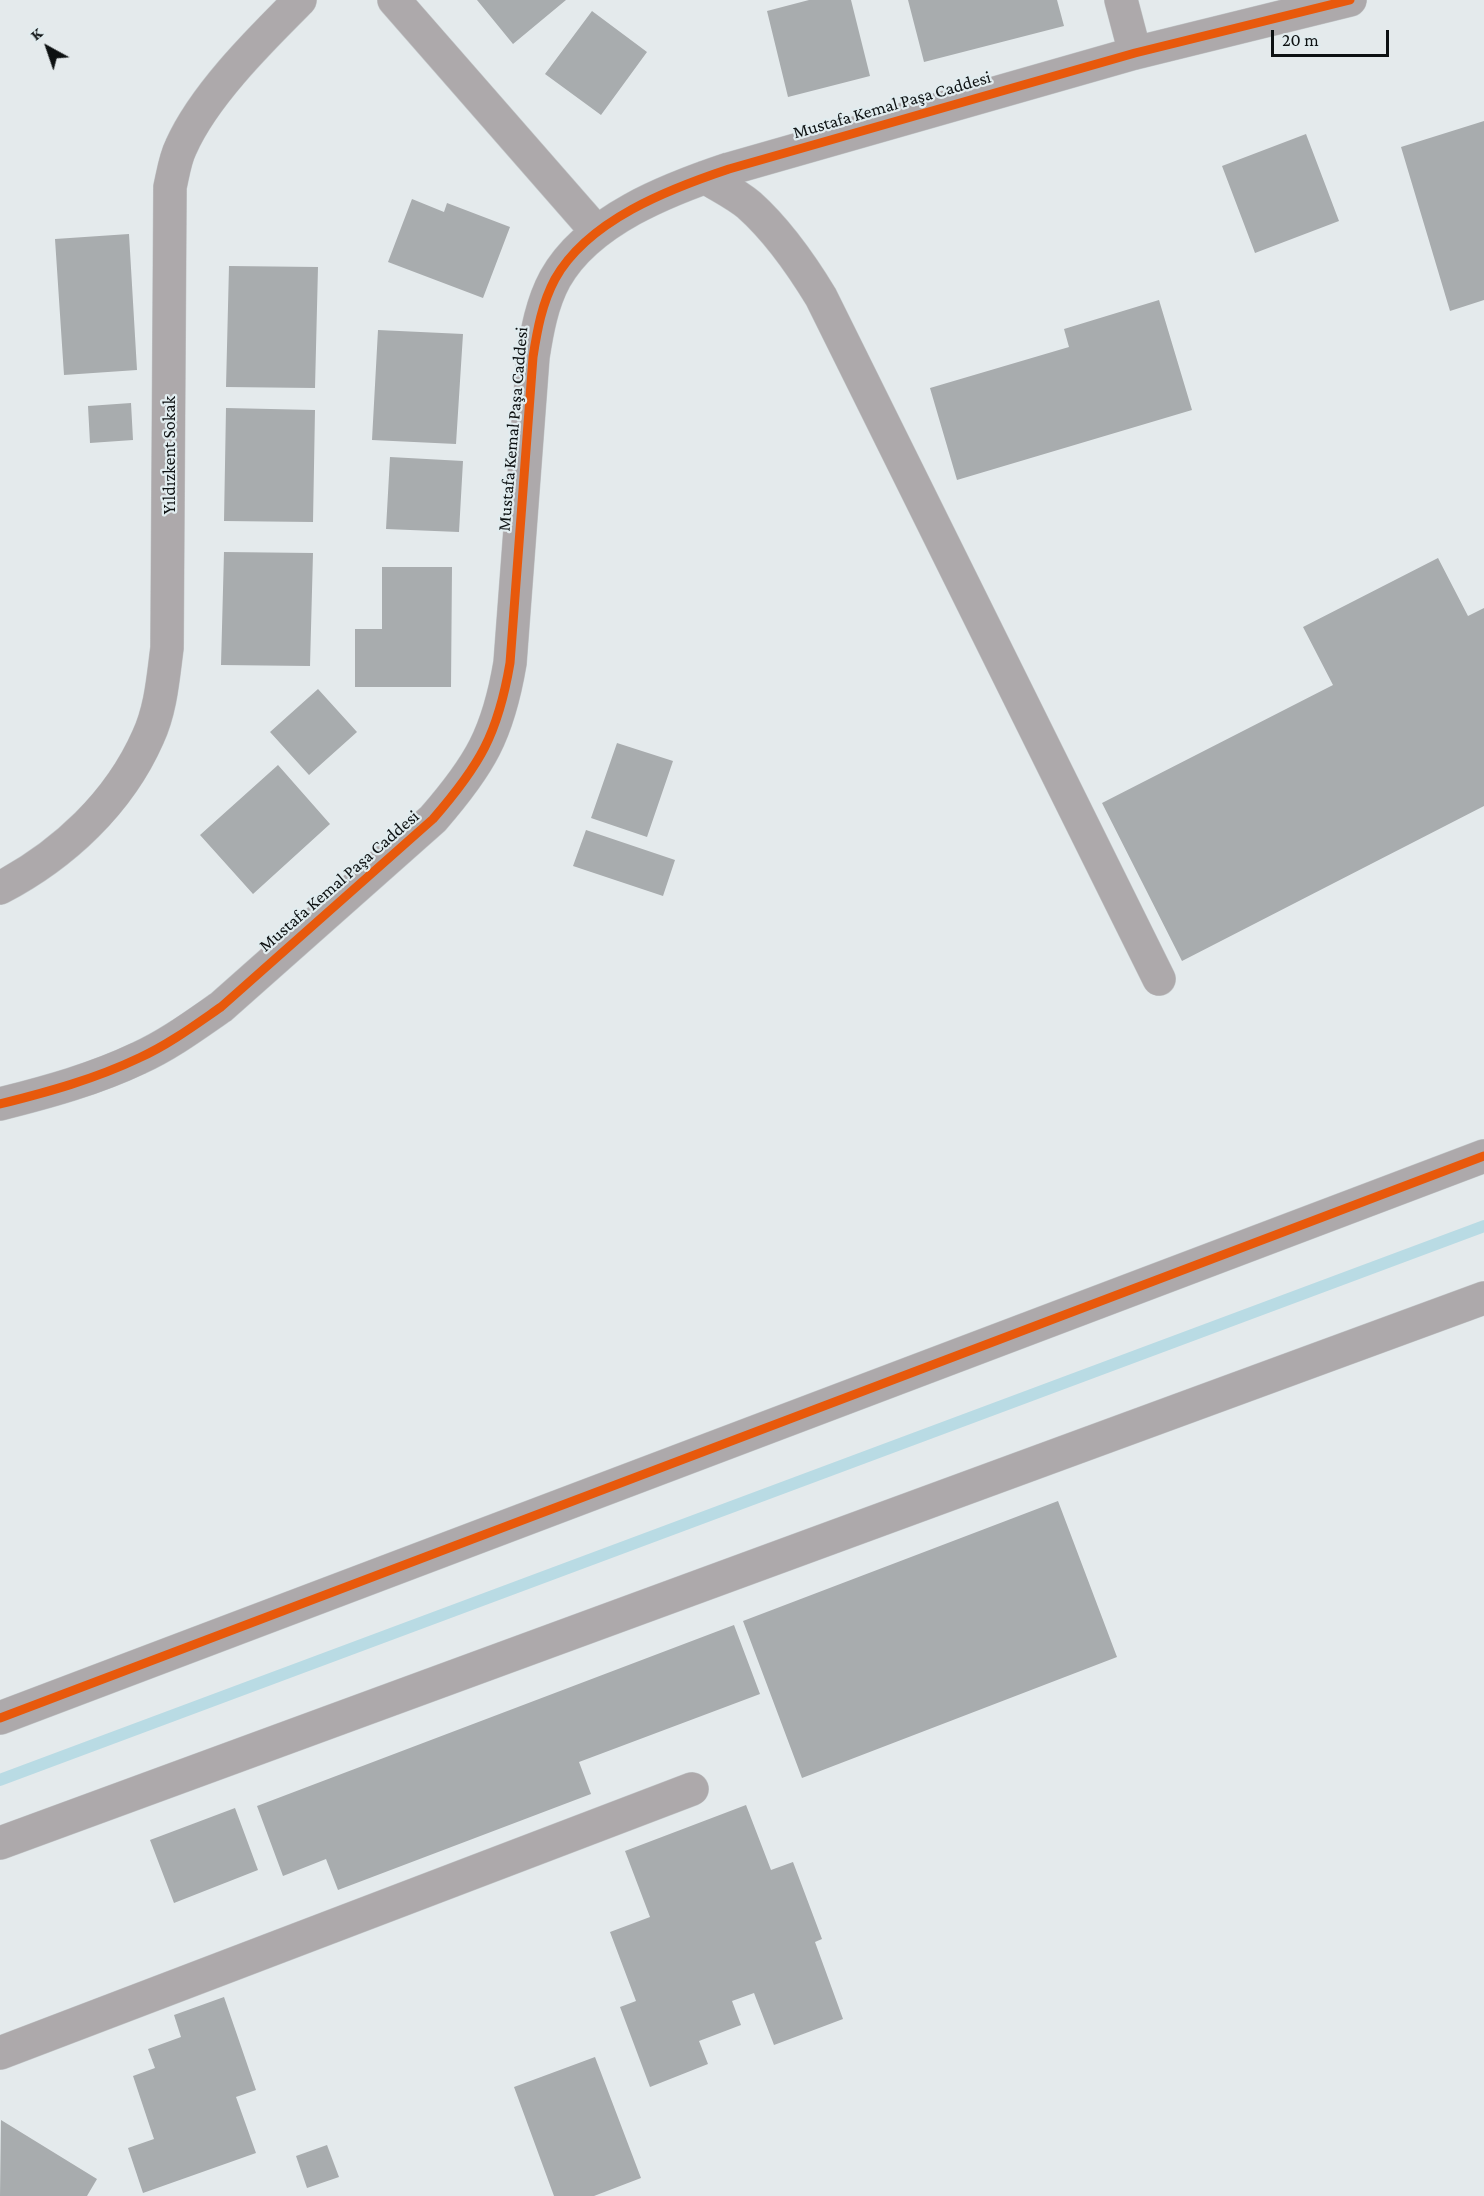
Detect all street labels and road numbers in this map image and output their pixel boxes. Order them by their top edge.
street label: Mustafa Kemal Paşa Caddesi [790,66,994,144]
street label: Mustafa Kemal Paşa Caddesi [493,326,533,532]
street label: Yıldızkent Sokak [158,396,180,514]
street label: Mustafa Kemal Paşa Caddesi [255,806,423,956]

